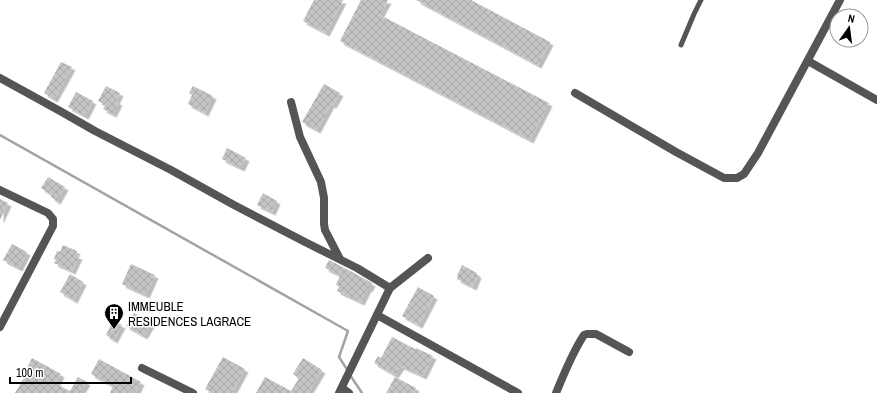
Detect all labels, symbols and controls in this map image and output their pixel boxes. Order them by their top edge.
north arrow [829,8,869,48]
text: N [847,11,856,26]
place label: IMMEUBLE RESIDENCES LAGRACE [128,298,251,330]
building icon: IMMEUBLE RESIDENCES LAGRACE [103,302,125,330]
scale bar [10,359,131,385]
text: 100 m [16,365,43,381]

